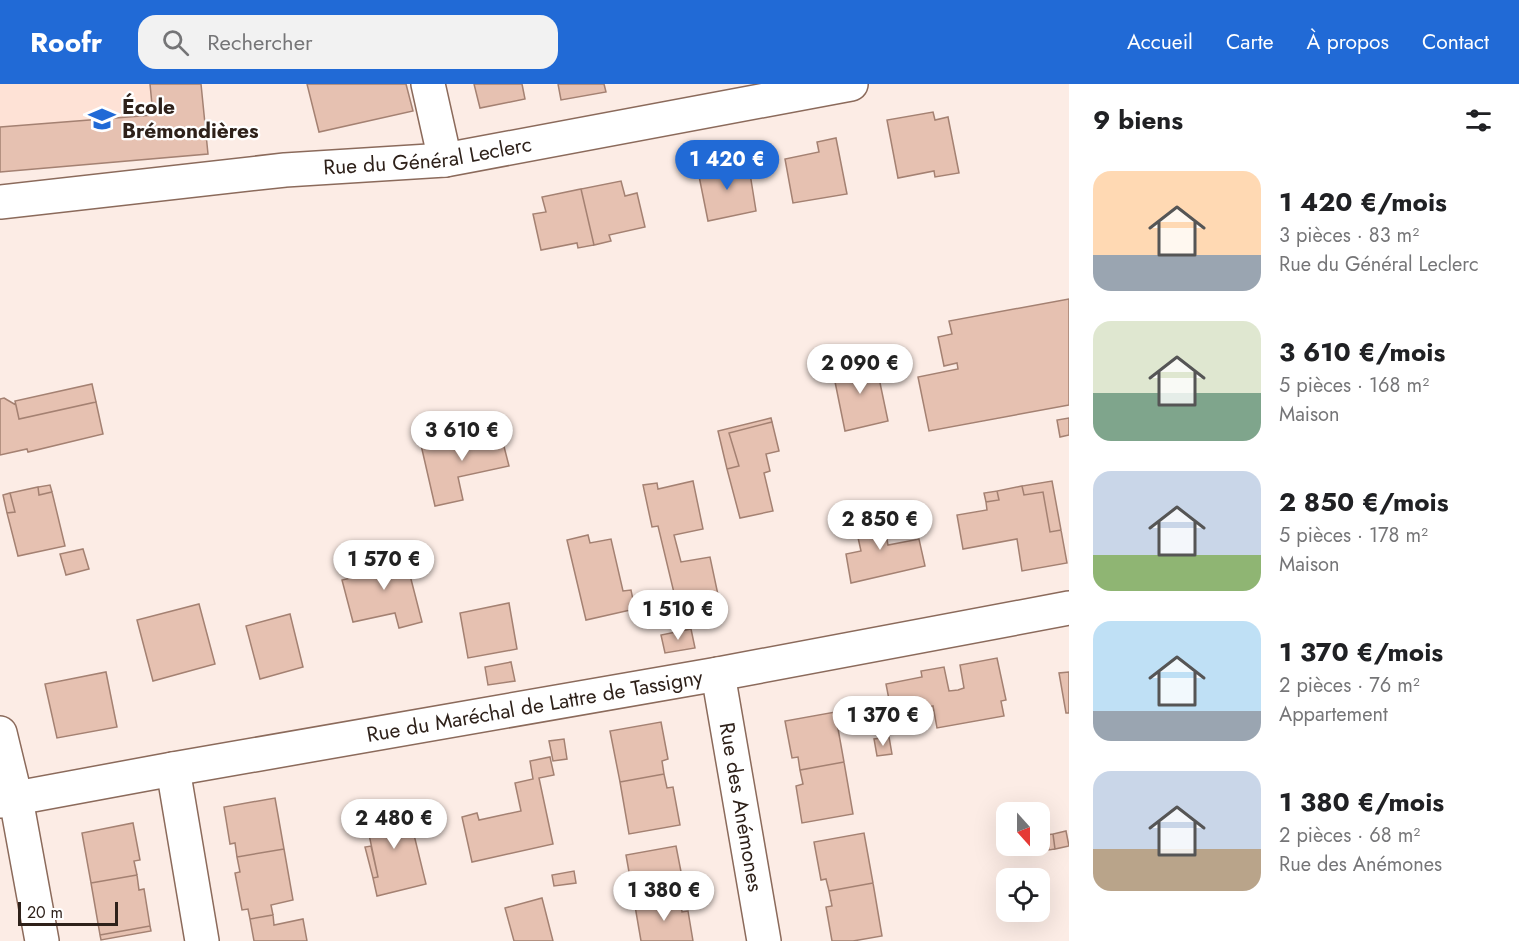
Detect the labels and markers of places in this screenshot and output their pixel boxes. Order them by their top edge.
place label: École Brémondières [122,92,259,146]
school or university icon: École Brémondières [87,104,117,134]
pin: 1 420 € [672,140,782,191]
pin: 2 090 € [805,344,915,395]
pin: 3 610 € [407,411,517,462]
pin: 2 850 € [825,500,935,551]
pin: 1 570 € [329,540,439,591]
pin: 1 510 € [623,590,733,641]
pin: 1 370 € [828,696,938,747]
pin: 2 480 € [339,799,449,850]
pin: 1 380 € [609,871,719,922]

